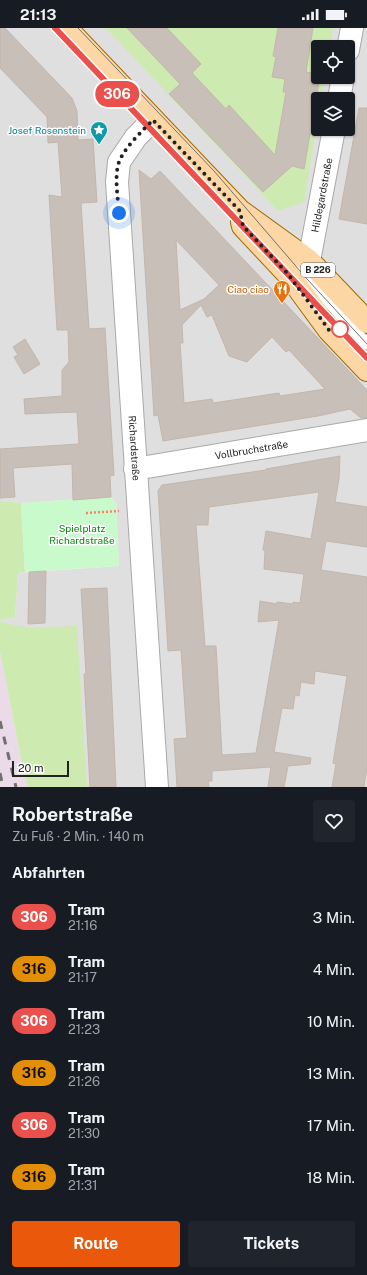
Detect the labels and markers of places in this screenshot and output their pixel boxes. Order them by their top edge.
place icon: Josef Rosenstein [89,120,109,145]
place label: Josef Rosenstein [8,124,86,136]
restaurant icon: Ciao ciao [272,279,292,304]
place label: Ciao ciao [227,283,269,295]
unlabelled marker [331,320,349,338]

